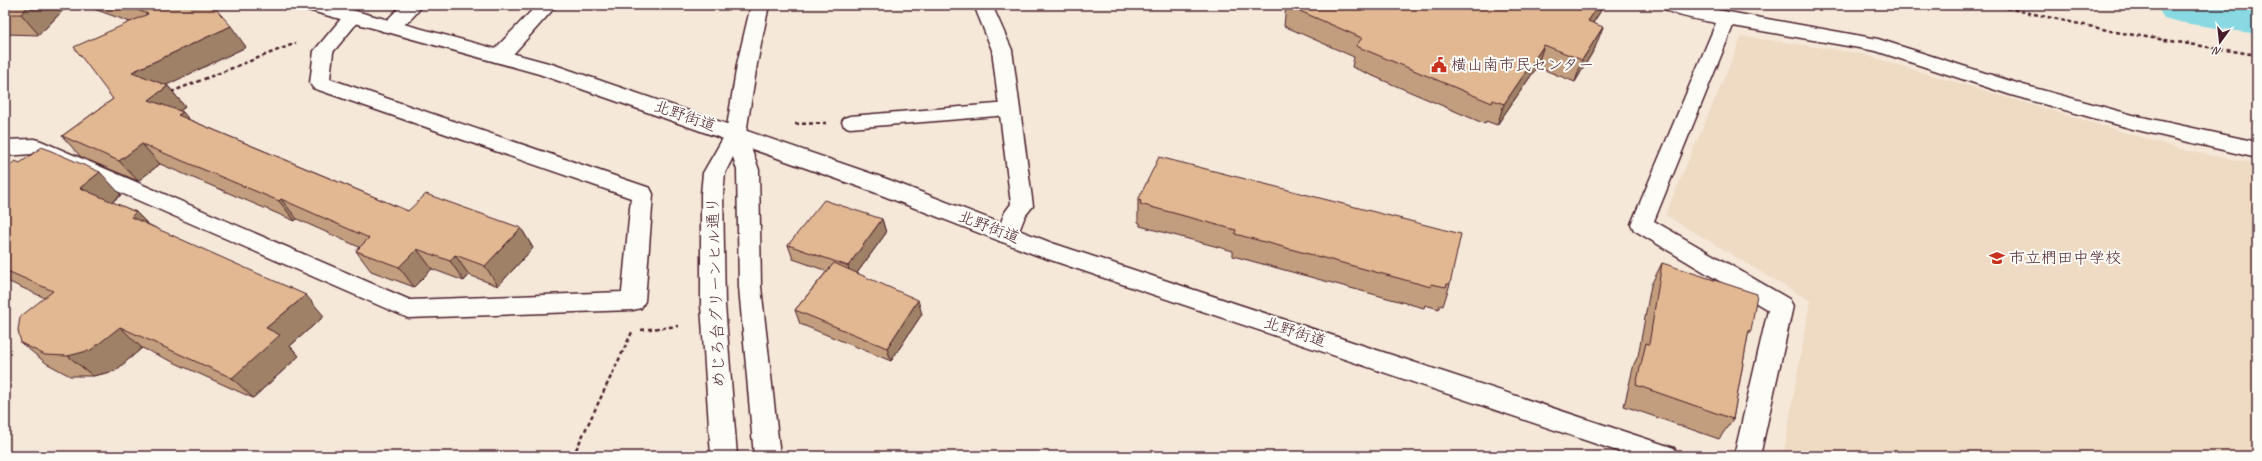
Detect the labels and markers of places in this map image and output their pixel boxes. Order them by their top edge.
place label: 横山南市民センター [1451,55,1594,75]
public building icon: 横山南市民センター [1430,56,1448,74]
place label: 市立椚田中学校 [2009,248,2121,268]
school or university icon: 市立椚田中学校 [1988,249,2006,267]

